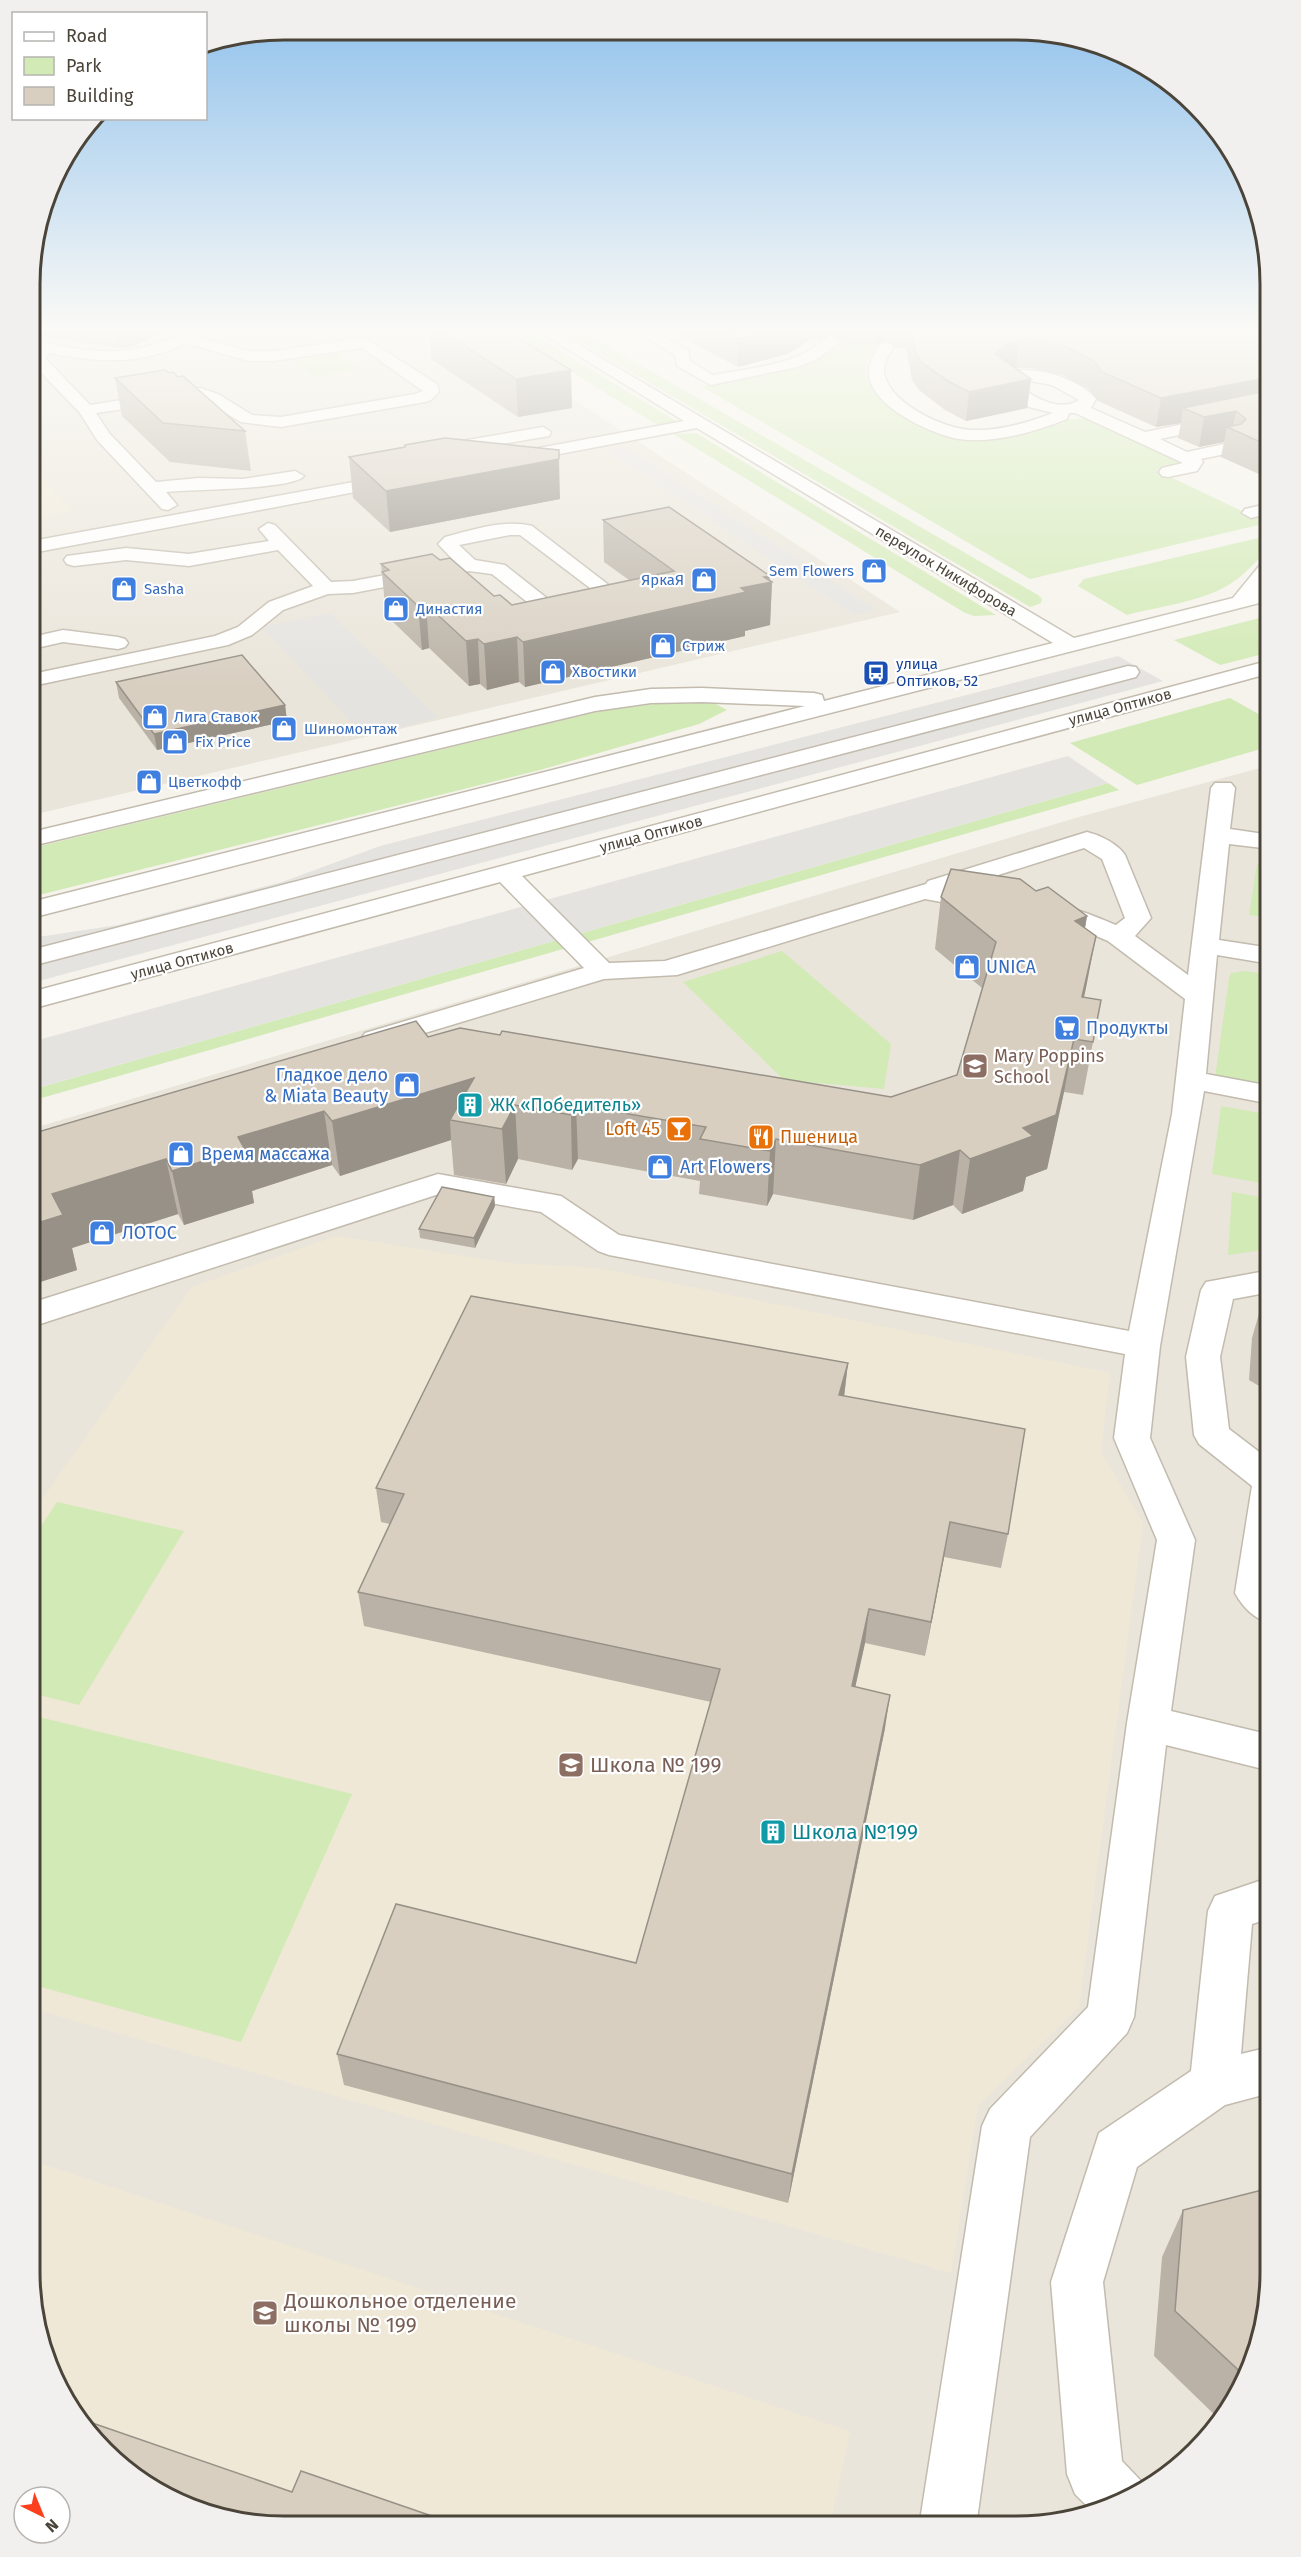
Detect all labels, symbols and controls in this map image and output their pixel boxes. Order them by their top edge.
legend [12,12,207,120]
text: Road [66,25,108,47]
text: Park [66,55,102,77]
text: Building [66,85,134,107]
street label: переулок Никифорова [872,522,1020,620]
shop icon: Sem Flowers [859,556,889,586]
place label: Sem Flowers [769,562,854,580]
shop icon: ЯркаЯ [689,565,719,595]
place label: ЯркаЯ [641,571,684,589]
shop icon: Sasha [109,574,139,604]
place label: Sasha [144,580,184,598]
shop icon: Династия [381,594,411,624]
place label: Династия [415,600,482,618]
shop icon: Стриж [648,631,678,661]
place label: Стриж [682,637,725,655]
place label: улица Оптиков, 52 [896,655,978,690]
shop icon: Хвостики [538,657,568,687]
bus stop icon: улица Оптиков, 52 [861,658,891,688]
place label: Хвостики [572,663,637,681]
street label: улица Оптиков [1067,685,1173,729]
shop icon: Лига Ставок [140,702,170,732]
place label: Лига Ставок [174,708,258,726]
shop icon: Шиномонтаж [269,714,299,744]
place label: Шиномонтаж [304,720,398,738]
shop icon: Fix Price [160,727,190,757]
place label: Fix Price [195,733,251,751]
shop icon: Цветкофф [134,767,164,797]
place label: Цветкофф [168,773,242,791]
street label: улица Оптиков [598,812,704,856]
street label: улица Оптиков [129,939,235,983]
shop icon: UNICA [952,952,982,982]
place label: UNICA [986,956,1037,978]
supermarket icon: Продукты [1052,1013,1082,1043]
place label: Продукты [1086,1017,1169,1039]
place label: Mary Poppins School [994,1045,1104,1088]
school or university icon: Mary Poppins School [960,1051,990,1081]
place label: Гладкое дело & Miata Beauty [264,1064,388,1107]
shop icon: Гладкое дело & Miata Beauty [392,1070,422,1100]
building icon: ЖК «Победитель» [455,1090,485,1120]
place label: ЖК «Победитель» [490,1094,641,1116]
bar icon: Loft 45 [664,1114,694,1144]
place label: Loft 45 [605,1118,660,1140]
restaurant icon: Пшеница [746,1122,776,1152]
place label: Пшеница [780,1126,858,1148]
shop icon: Время массажа [166,1139,196,1169]
place label: Время массажа [201,1143,330,1165]
shop icon: Art Flowers [645,1152,675,1182]
place label: Art Flowers [680,1156,771,1178]
shop icon: ЛОТОС [87,1218,117,1248]
place label: ЛОТОС [122,1222,177,1244]
school or university icon: Школа № 199 [556,1750,586,1780]
place label: Школа № 199 [590,1752,722,1778]
building icon: Школа №199 [758,1817,788,1847]
place label: Школа №199 [792,1819,918,1845]
place label: Дошкольное отделение школы № 199 [283,2288,516,2338]
school or university icon: Дошкольное отделение школы № 199 [250,2298,280,2328]
north arrow [12,2485,72,2545]
text: N [42,2515,62,2536]

